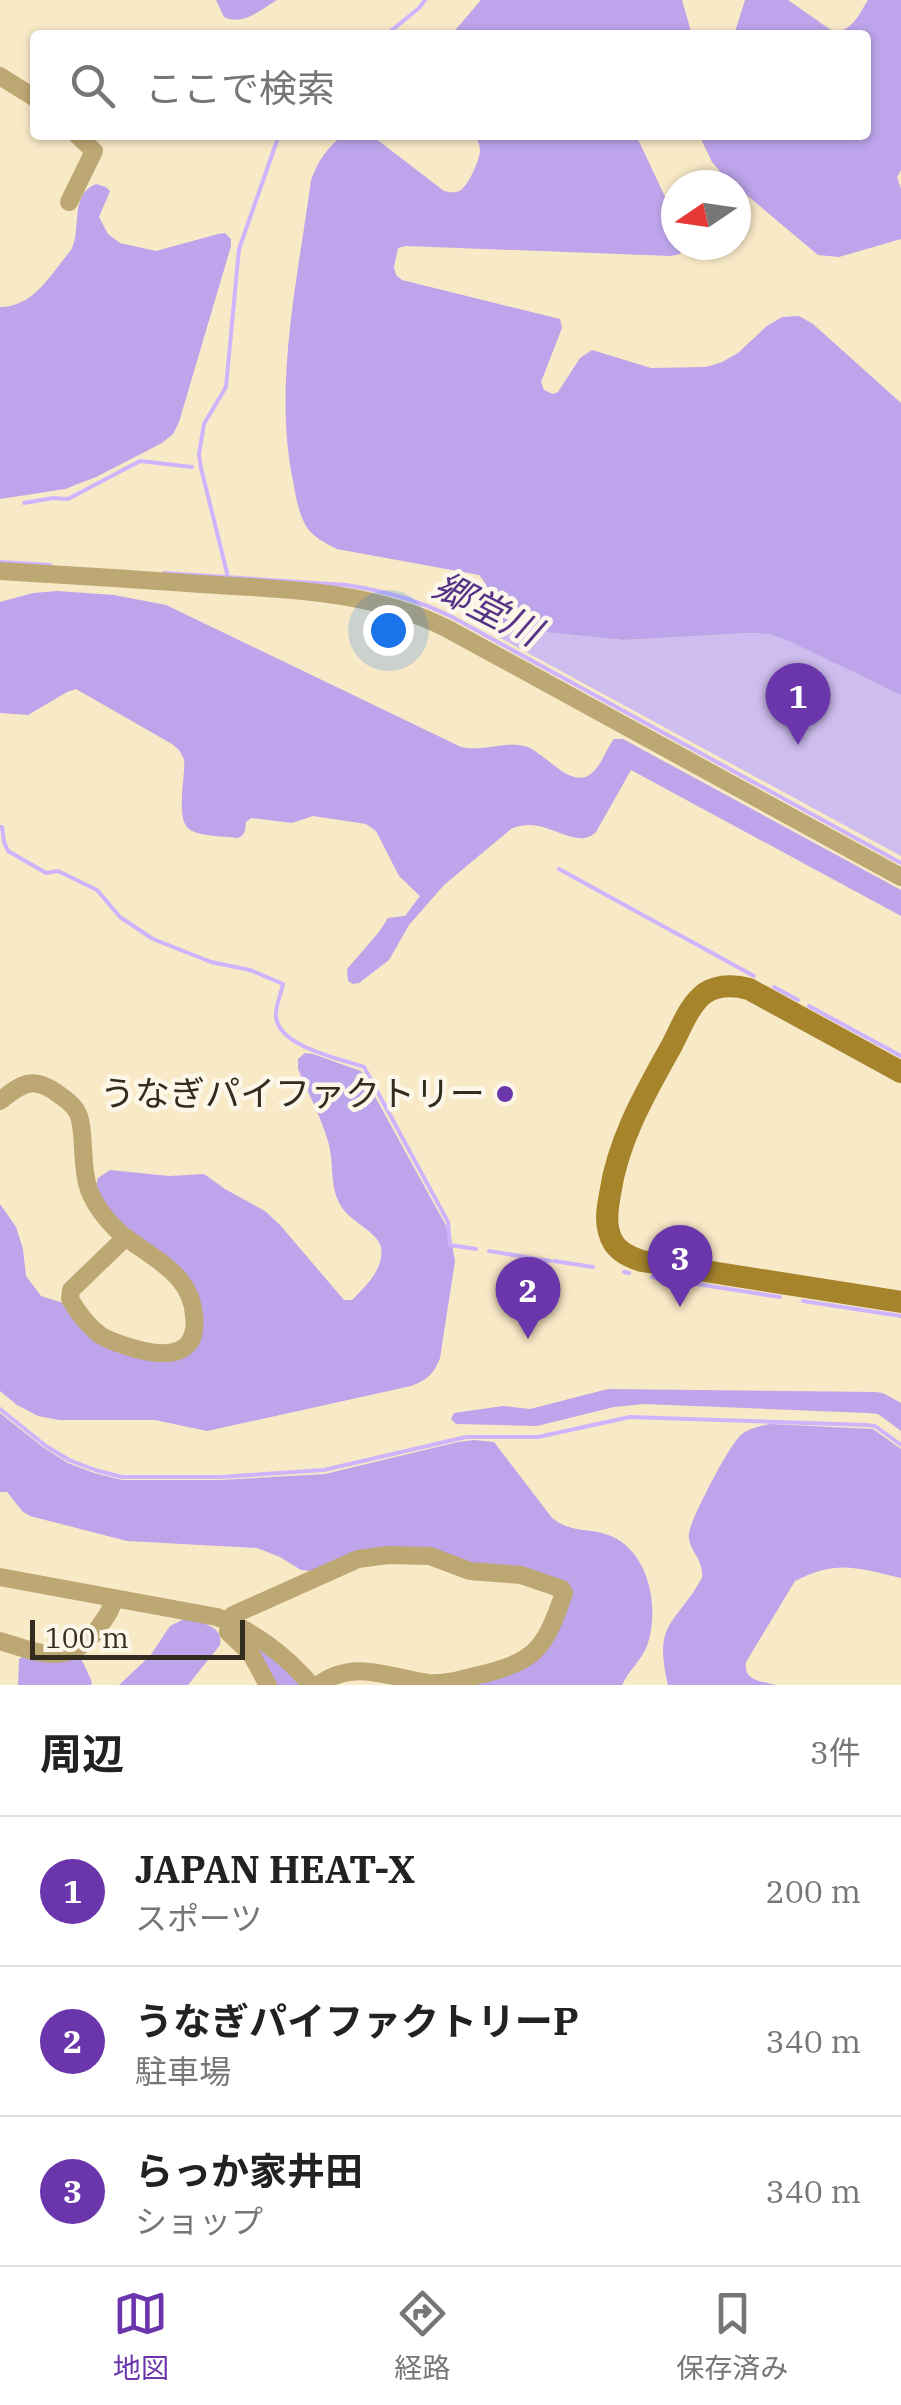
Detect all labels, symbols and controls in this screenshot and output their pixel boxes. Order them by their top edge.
search box [30,30,871,140]
icon: search [65,58,120,113]
text: ここで検索 [145,63,335,112]
north arrow [661,170,751,260]
water label: 郷堂川 [426,560,553,657]
your location [363,605,414,656]
pin: 1 [766,662,830,745]
place label: うなぎパイファクトリー [100,1070,485,1116]
marker: うなぎパイファクトリー [494,1083,516,1105]
pin: 3 [648,1224,712,1307]
pin: 2 [496,1256,560,1339]
scale bar [30,1615,245,1660]
text: 100 m [45,1619,129,1656]
text: 周辺 [40,1726,124,1781]
text: 3件 [810,1731,861,1773]
text: JAPAN HEAT-X [135,1844,415,1893]
text: 1 [63,1870,82,1912]
text: 200 m [765,1870,861,1912]
text: スポーツ [135,1897,262,1939]
text: うなぎパイファクトリーP [135,1996,579,2045]
text: 2 [63,2020,82,2062]
text: 340 m [765,2020,861,2062]
text: 駐車場 [135,2050,231,2092]
text: らっか家井田 [135,2146,363,2195]
text: 3 [63,2170,82,2212]
text: 340 m [765,2170,861,2212]
text: ショップ [135,2200,263,2242]
tab: 地図 [113,2286,169,2386]
tab: 経路 [394,2286,450,2386]
tab: 保存済み [676,2286,788,2386]

